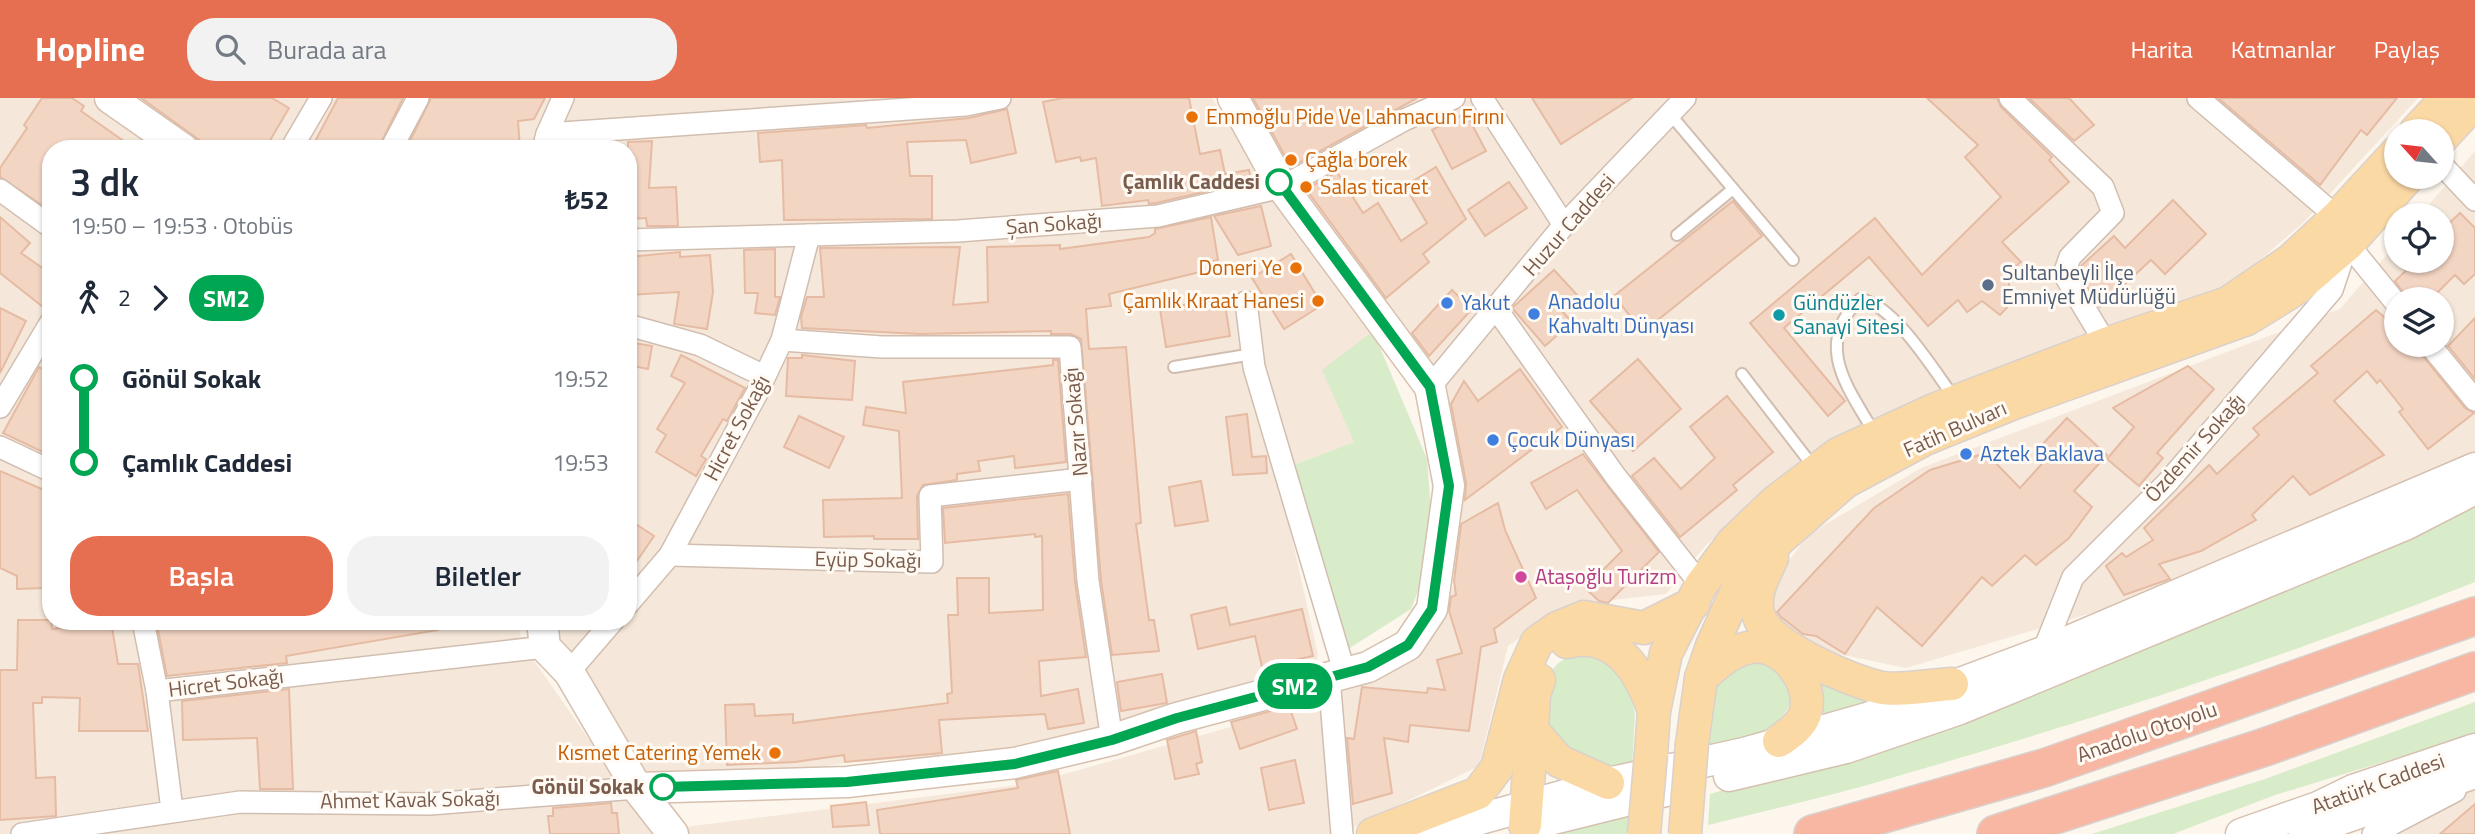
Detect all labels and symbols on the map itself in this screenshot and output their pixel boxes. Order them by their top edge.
place label: Emmoğlu Pide Ve Lahmacun Fırını [1206,100,1504,132]
marker: Emmoğlu Pide Ve Lahmacun Fırını [1184,109,1200,125]
north arrow [2384,119,2454,189]
place label: Çağla borek [1305,143,1408,175]
marker: Çağla borek [1283,152,1299,168]
place label: Çamlık Caddesi [1122,165,1260,197]
street label: Huzur Caddesi [1514,166,1622,283]
marker: Çamlık Caddesi [1266,169,1292,195]
place label: Salas ticaret [1320,170,1429,202]
marker: Salas ticaret [1298,179,1314,195]
street label: Şan Sokağı [1005,204,1103,242]
place label: Doneri Ye [1199,251,1282,283]
place label: Sultanbeyli İlçe Emniyet Müdürlüğü [2002,256,2176,312]
marker: Doneri Ye [1288,260,1304,276]
marker: Sultanbeyli İlçe Emniyet Müdürlüğü [1980,277,1996,293]
place label: Çamlık Kıraat Hanesi [1123,284,1304,316]
place label: Anadolu Kahvaltı Dünyası [1548,285,1694,341]
place label: Yakut [1461,286,1511,318]
place label: Gündüzler Sanayi Sitesi [1793,286,1904,342]
marker: Çamlık Kıraat Hanesi [1310,293,1326,309]
marker: Yakut [1439,295,1455,311]
marker: Anadolu Kahvaltı Dünyası [1526,306,1542,322]
marker: Gündüzler Sanayi Sitesi [1771,307,1787,323]
street label: Nazır Sokağı [1054,366,1096,478]
street label: Hicret Sokağı [695,369,777,486]
street label: Özdemir Sokağı [2136,386,2252,509]
street label: Fatih Bulvarı [1898,391,2011,465]
place label: Çocuk Dünyası [1507,423,1635,455]
marker: Çocuk Dünyası [1485,432,1501,448]
place label: Aztek Baklava [1980,437,2104,469]
marker: Aztek Baklava [1958,446,1974,462]
street label: Eyüp Sokağı [814,542,922,576]
place label: Ataşoğlu Turizm [1535,560,1677,592]
marker: Ataşoğlu Turizm [1513,569,1529,585]
street label: Hicret Sokağı [166,659,285,705]
line badge: SM2 [1255,663,1335,709]
street label: Anadolu Otoyolu [2072,692,2221,770]
place label: Kısmet Catering Yemek [557,736,761,768]
street label: Atatürk Caddesi [2307,744,2449,822]
marker: Kısmet Catering Yemek [767,745,783,761]
place label: Gönül Sokak [532,770,644,802]
marker: Gönül Sokak [650,774,676,800]
street label: Ahmet Kavak Sokağı [320,781,500,817]

